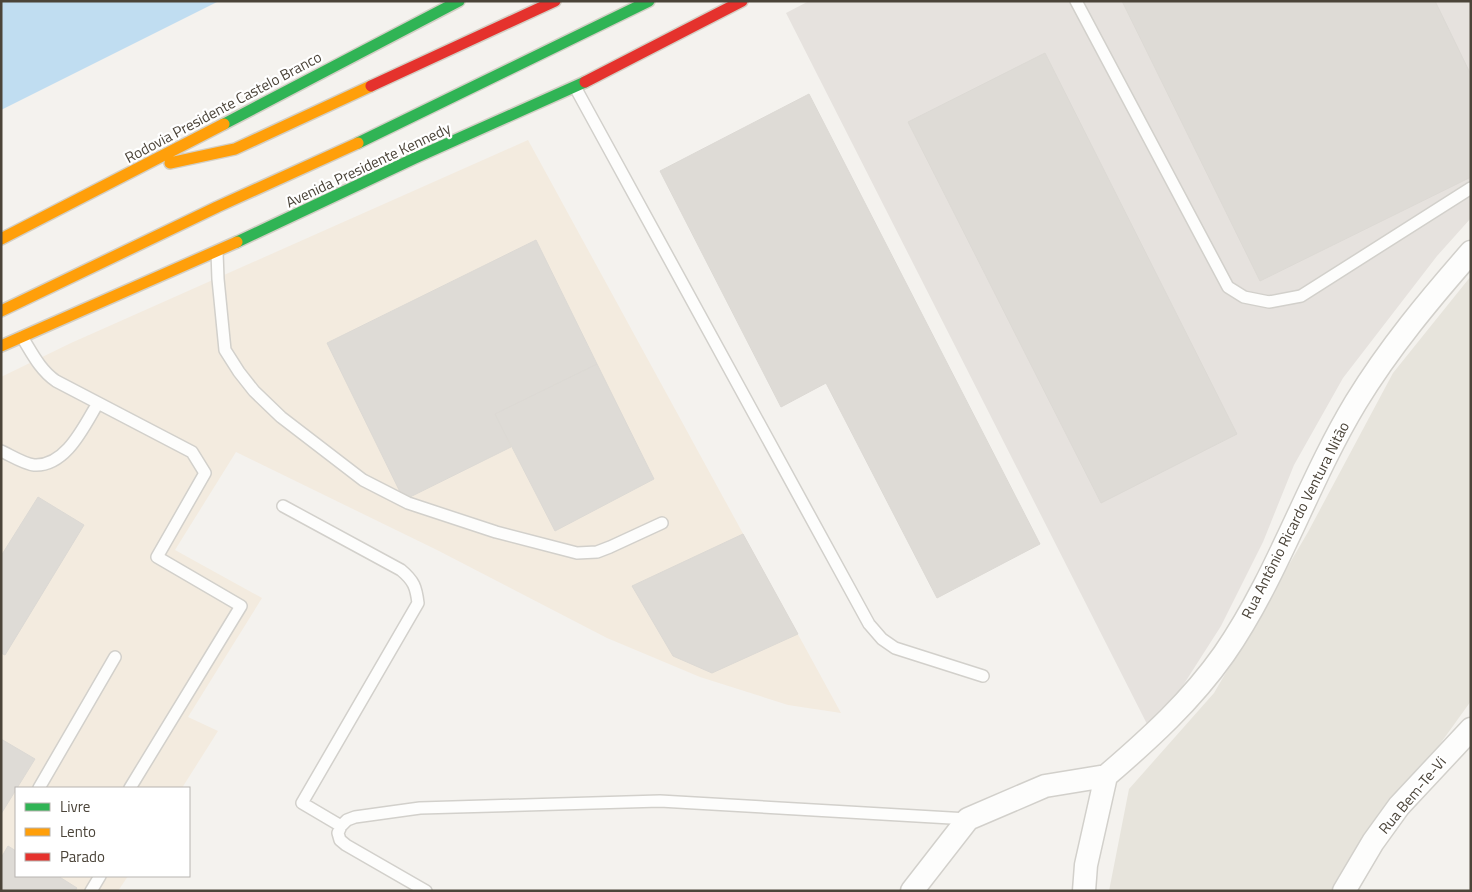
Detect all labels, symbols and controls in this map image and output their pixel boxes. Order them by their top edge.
street label: Rodovia Presidente Castelo Branco [120,45,326,169]
street label: Avenida Presidente Kennedy [282,117,454,213]
street label: Rua Antônio Ricardo Ventura Nitão [1235,417,1355,623]
street label: Rua Bem-Te-Vi [1373,751,1451,839]
legend [15,787,190,877]
text: Livre [60,795,90,818]
text: Lento [60,820,96,843]
text: Parado [60,845,105,868]

